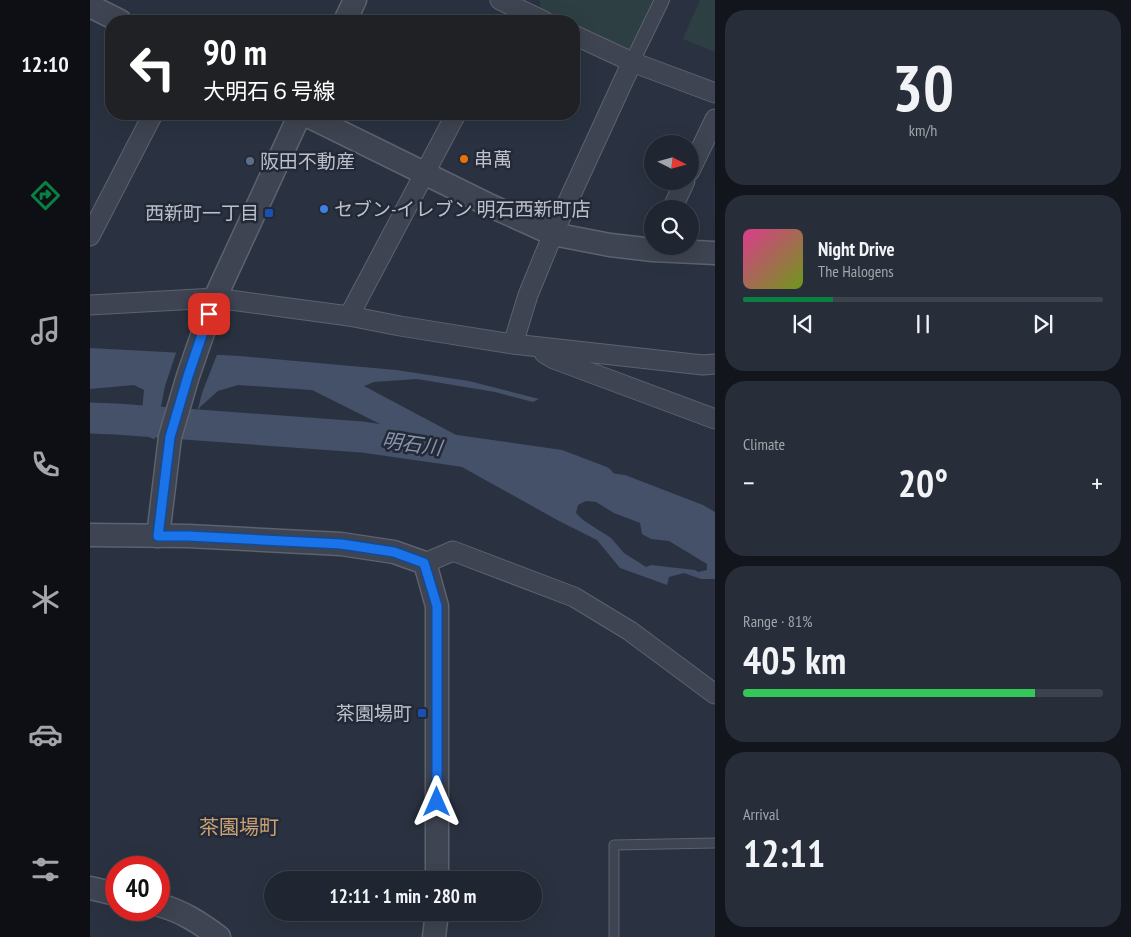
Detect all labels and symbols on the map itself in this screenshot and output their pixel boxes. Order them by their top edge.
north arrow [644,135,699,190]
place label: 串萬 [474,147,512,171]
place label: 阪田不動産 [260,149,355,173]
marker: 串萬 [458,153,470,165]
marker: 阪田不動産 [244,155,256,167]
place label: セブン-イレブン 明石西新町店 [334,197,591,221]
place label: 西新町一丁目 [145,201,259,225]
marker: セブン-イレブン 明石西新町店 [318,203,330,215]
marker: 西新町一丁目 [263,207,275,219]
pin [188,293,230,335]
water label: 明石川 [380,427,445,461]
place label: 茶園場町 [336,701,412,725]
marker: 茶園場町 [416,707,428,719]
position arrow [410,775,462,827]
district label: 茶園場町 [199,814,279,840]
speed limit sign: 40 [105,856,170,921]

